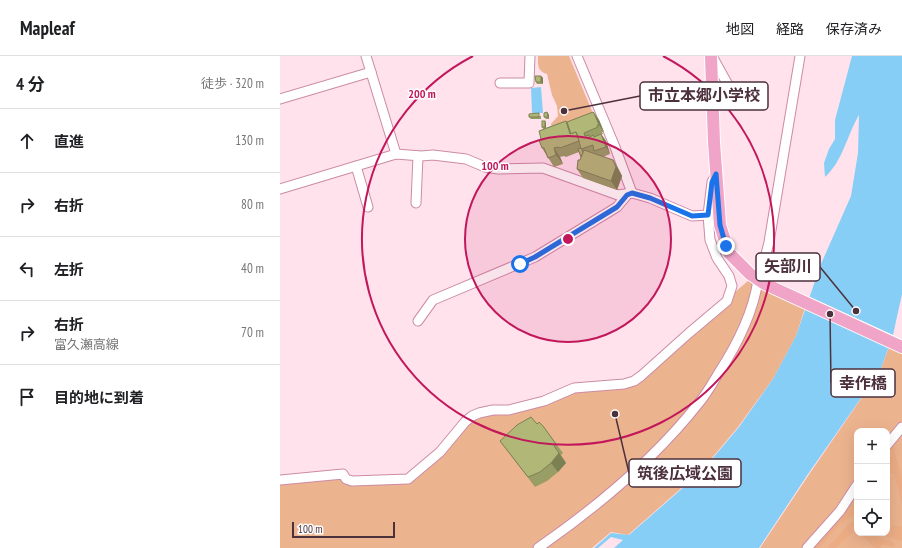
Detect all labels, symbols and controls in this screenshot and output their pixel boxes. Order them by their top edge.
text: Mapleaf [20,16,75,40]
text: 地図 [726,20,754,38]
text: 経路 [776,20,804,38]
text: 保存済み [826,20,882,38]
text: 4 分 [16,73,45,95]
text: 徒歩 · 320 m [201,75,264,92]
callout: 市立本郷小学校 [640,82,768,110]
text: 市立本郷小学校 [648,85,760,105]
text: 200 m [408,86,436,101]
icon: ahead [16,130,38,152]
text: 直進 [54,132,84,151]
text: 130 m [235,132,264,149]
text: 100 m [481,158,509,173]
icon: right [16,194,38,216]
text: 右折 [54,196,84,215]
text: 80 m [241,196,264,213]
centre of rings [561,232,575,246]
route end [717,237,735,255]
callout: 矢部川 [756,253,820,281]
route start [511,255,529,273]
text: 矢部川 [764,256,812,276]
icon: left [16,258,38,280]
text: 左折 [54,260,84,279]
text: 40 m [241,260,264,277]
text: 右折 [54,315,84,334]
icon: right [16,322,38,344]
text: 70 m [241,324,264,341]
text: 富久瀬高線 [54,336,119,353]
callout: 幸作橋 [831,369,895,397]
text: 幸作橋 [839,373,887,393]
icon: arrive [16,386,38,408]
text: 目的地に到着 [54,388,144,407]
map controls [854,428,890,536]
button: + [854,428,890,464]
callout: 筑後広域公園 [629,459,741,487]
text: 筑後広域公園 [637,463,733,483]
button: − [854,464,890,500]
button: locate [854,500,890,536]
scale bar [292,520,395,539]
text: 100 m [298,522,322,536]

